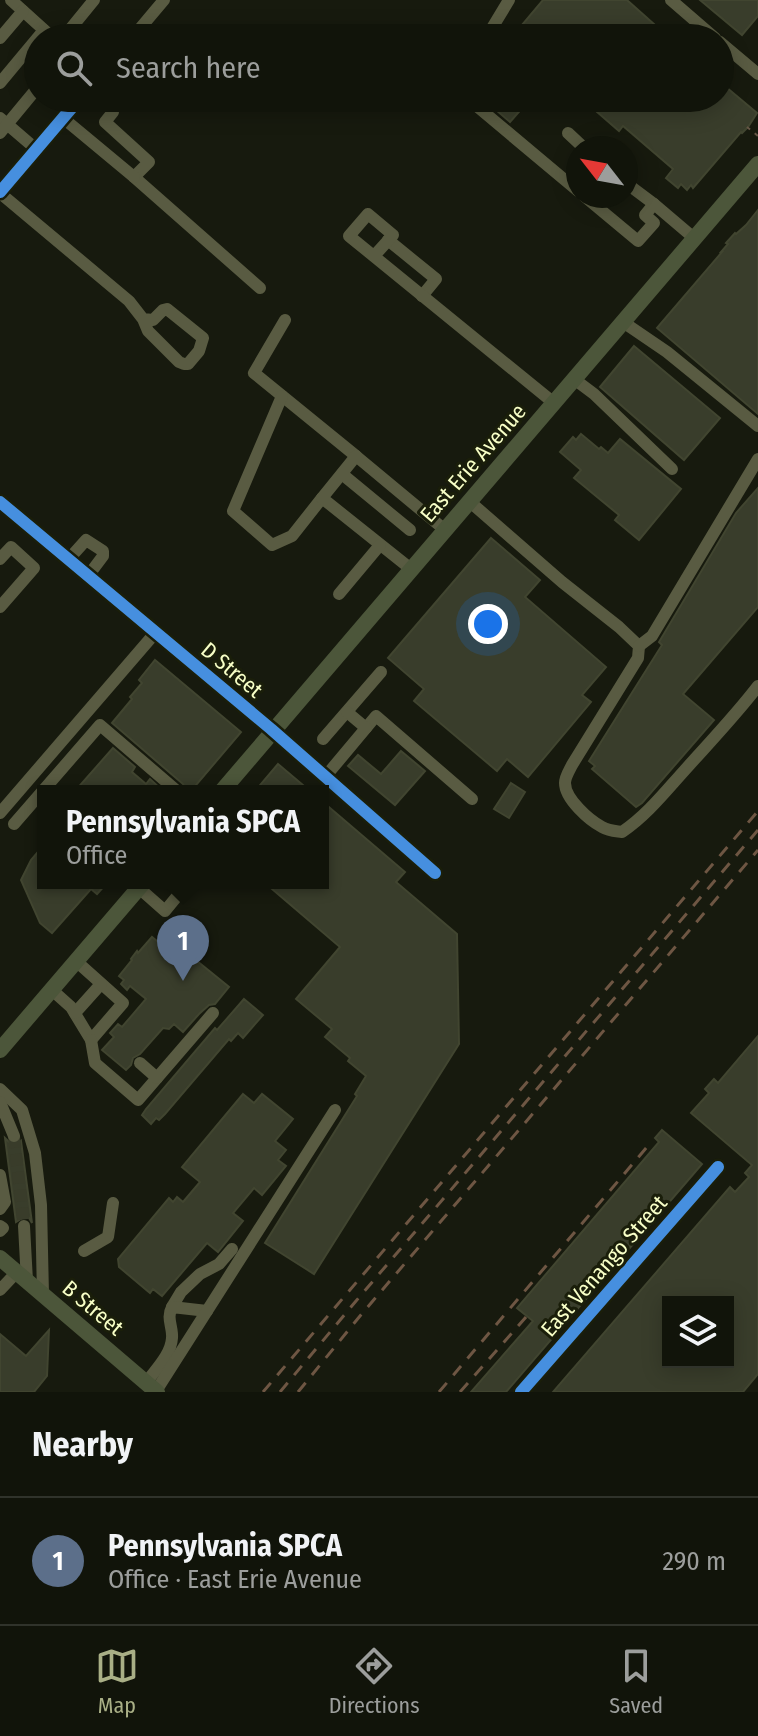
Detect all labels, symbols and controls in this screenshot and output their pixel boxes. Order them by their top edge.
search box [24,24,734,112]
icon: search [52,46,96,90]
text: Search here [116,50,261,86]
north arrow [566,136,638,208]
street label: East Erie Avenue [414,398,532,528]
your location [468,604,508,644]
street label: D Street [196,636,269,704]
popup [37,785,329,889]
text: Pennsylvania SPCA [66,804,300,840]
text: Office [66,840,127,871]
pin: 1 [157,915,209,981]
street label: East Venango Street [535,1189,673,1342]
street label: B Street [57,1275,130,1342]
map controls [662,1296,734,1368]
button: layers [662,1296,734,1368]
text: Nearby [32,1424,133,1465]
text: Pennsylvania SPCA [108,1528,342,1564]
text: 1 [53,1546,64,1577]
text: 290 m [662,1546,726,1577]
text: Office · East Erie Avenue [108,1564,362,1595]
tab: Map [95,1644,139,1719]
tab: Directions [329,1644,420,1719]
tab: Saved [609,1644,663,1719]

